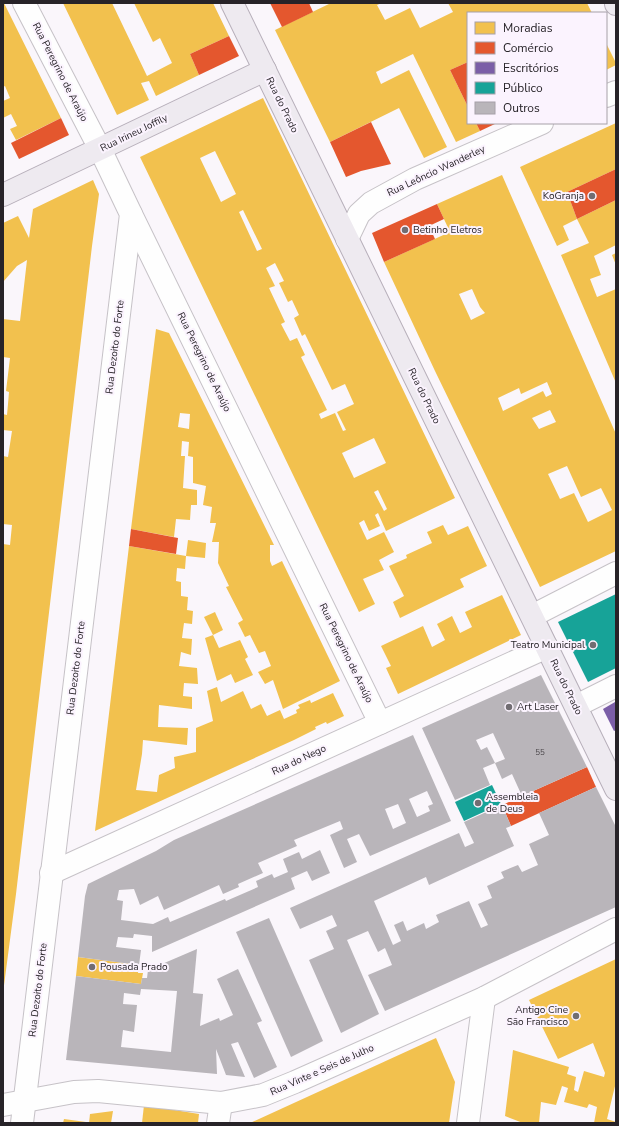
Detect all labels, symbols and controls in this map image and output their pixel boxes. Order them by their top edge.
legend [467,12,607,124]
street label: Rua Peregrino de Araújo [29,20,91,124]
text: Moradias [503,20,553,36]
text: Comércio [503,40,554,56]
text: Escritórios [503,60,559,76]
street label: Rua do Prado [262,75,302,136]
text: Público [503,80,543,96]
text: Outros [503,100,540,116]
street label: Rua Irineu Joffily [98,110,171,155]
street label: Rua Leôncio Wanderley [385,142,488,200]
place label: KoGranja [543,189,584,203]
marker: KoGranja [587,191,597,201]
place label: Betinho Eletros [413,223,482,237]
marker: Betinho Eletros [400,225,410,235]
street label: Rua Dezoito do Forte [102,299,128,395]
street label: Rua Peregrino de Araújo [174,310,234,415]
street label: Rua do Prado [404,366,444,427]
street label: Rua Peregrino de Araújo [316,601,376,706]
street label: Rua Dezoito do Forte [63,620,89,716]
place label: Teatro Municipal [511,638,585,652]
marker: Teatro Municipal [588,640,598,650]
street label: Rua do Prado [546,657,586,718]
place label: Art Laser [517,700,559,714]
marker: Art Laser [504,702,514,712]
street label: Rua do Nego [270,741,329,779]
house number: 55 [535,747,545,758]
place label: Assembleia de Deus [486,790,538,816]
marker: Assembleia de Deus [473,798,483,808]
street label: Rua Dezoito do Forte [25,942,51,1038]
place label: Pousada Prado [100,960,168,974]
marker: Pousada Prado [87,962,97,972]
place label: Antigo Cine São Francisco [507,1003,568,1029]
marker: Antigo Cine São Francisco [571,1011,581,1021]
street label: Rua Vinte e Seis de Julho [268,1041,377,1099]

